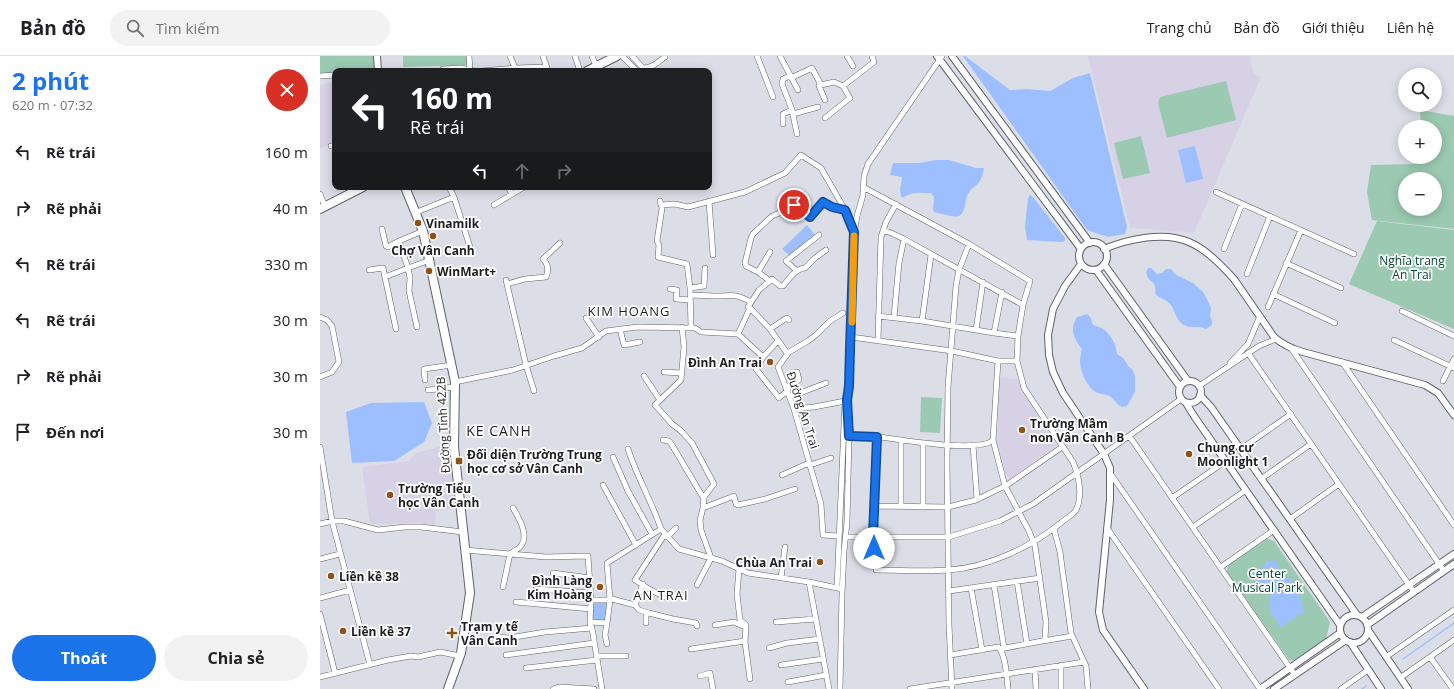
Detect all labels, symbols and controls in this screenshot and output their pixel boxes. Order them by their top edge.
search box [110,10,390,46]
text: Bản đồ [20,15,86,41]
icon: search [124,17,146,39]
text: Tìm kiếm [156,18,220,38]
text: Trang chủ [1147,18,1212,37]
text: Bản đồ [1234,18,1280,37]
text: Giới thiệu [1302,18,1365,37]
text: Liên hệ [1387,18,1434,37]
text: 2 phút [12,64,89,97]
map controls [1398,68,1442,216]
button: search [1398,68,1442,112]
button: close [266,69,308,111]
text: 160 m [410,79,493,117]
icon: left [344,84,396,136]
text: 620 m · 07:32 [12,96,93,114]
text: Rẽ trái [410,115,464,139]
button: + [1398,120,1442,164]
icon: left [12,141,34,163]
text: Rẽ trái [46,142,96,162]
text: 160 m [264,142,308,162]
icon: left [469,160,491,182]
icon: ahead [511,160,533,182]
icon: right [553,160,575,182]
button: − [1398,172,1442,216]
pin [777,188,811,222]
icon: arrive [783,194,805,216]
icon: right [12,197,34,219]
text: Rẽ phải [46,198,102,218]
text: 40 m [273,198,308,218]
place label: Vinamilk [426,215,480,232]
marker: Vinamilk [413,218,423,228]
marker: Chợ Vân Canh [428,231,438,241]
place label: Chợ Vân Canh [391,242,475,259]
park label: Nghĩa trang An Trai [1379,252,1445,283]
icon: left [12,253,34,275]
text: Rẽ trái [46,254,96,274]
text: 330 m [264,254,308,274]
place label: WinMart+ [437,263,496,280]
marker: WinMart+ [424,266,434,276]
district label: KIM HOANG [588,302,670,320]
icon: left [12,309,34,331]
text: Rẽ trái [46,310,96,330]
text: 30 m [273,310,308,330]
place label: Đình An Trai [688,354,762,371]
marker: Đình An Trai [765,357,775,367]
icon: right [12,365,34,387]
text: Rẽ phải [46,366,102,386]
text: 30 m [273,366,308,386]
street label: Đường An Trai [783,369,823,451]
street label: Đường Tỉnh 422B [432,376,454,474]
place label: Trường Mầm non Vân Canh B [1030,415,1124,446]
icon: arrive [12,421,34,443]
district label: KE CANH [466,421,532,440]
text: Đến nơi [46,422,104,442]
text: 30 m [273,422,308,442]
marker: Trường Mầm non Vân Canh B [1017,425,1027,435]
place label: Chung cư Moonlight 1 [1197,439,1268,470]
place label: Đối diện Trường Trung học cơ sở Vân Canh [467,446,602,477]
marker: Chung cư Moonlight 1 [1184,449,1194,459]
marker: Đối diện Trường Trung học cơ sở Vân Canh [454,456,464,466]
place label: Trường Tiểu học Vân Canh [398,480,479,511]
marker: Trường Tiểu học Vân Canh [385,490,395,500]
position arrow [853,527,895,569]
place label: Chùa An Trai [736,554,812,571]
marker: Chùa An Trai [815,557,825,567]
park label: Center Musical Park [1232,565,1303,596]
place label: Liền kề 38 [339,568,399,585]
marker: Liền kề 38 [326,571,336,581]
place label: Đình Làng Kim Hoàng [527,572,592,603]
marker: Đình Làng Kim Hoàng [595,582,605,592]
district label: AN TRAI [633,586,689,604]
place label: Trạm y tế Vân Canh [461,618,519,649]
place label: Liền kề 37 [351,623,411,640]
marker: Liền kề 37 [338,626,348,636]
marker: Trạm y tế Vân Canh [446,627,458,639]
button: Thoát [12,635,156,681]
button: Chia sẻ [164,635,308,681]

